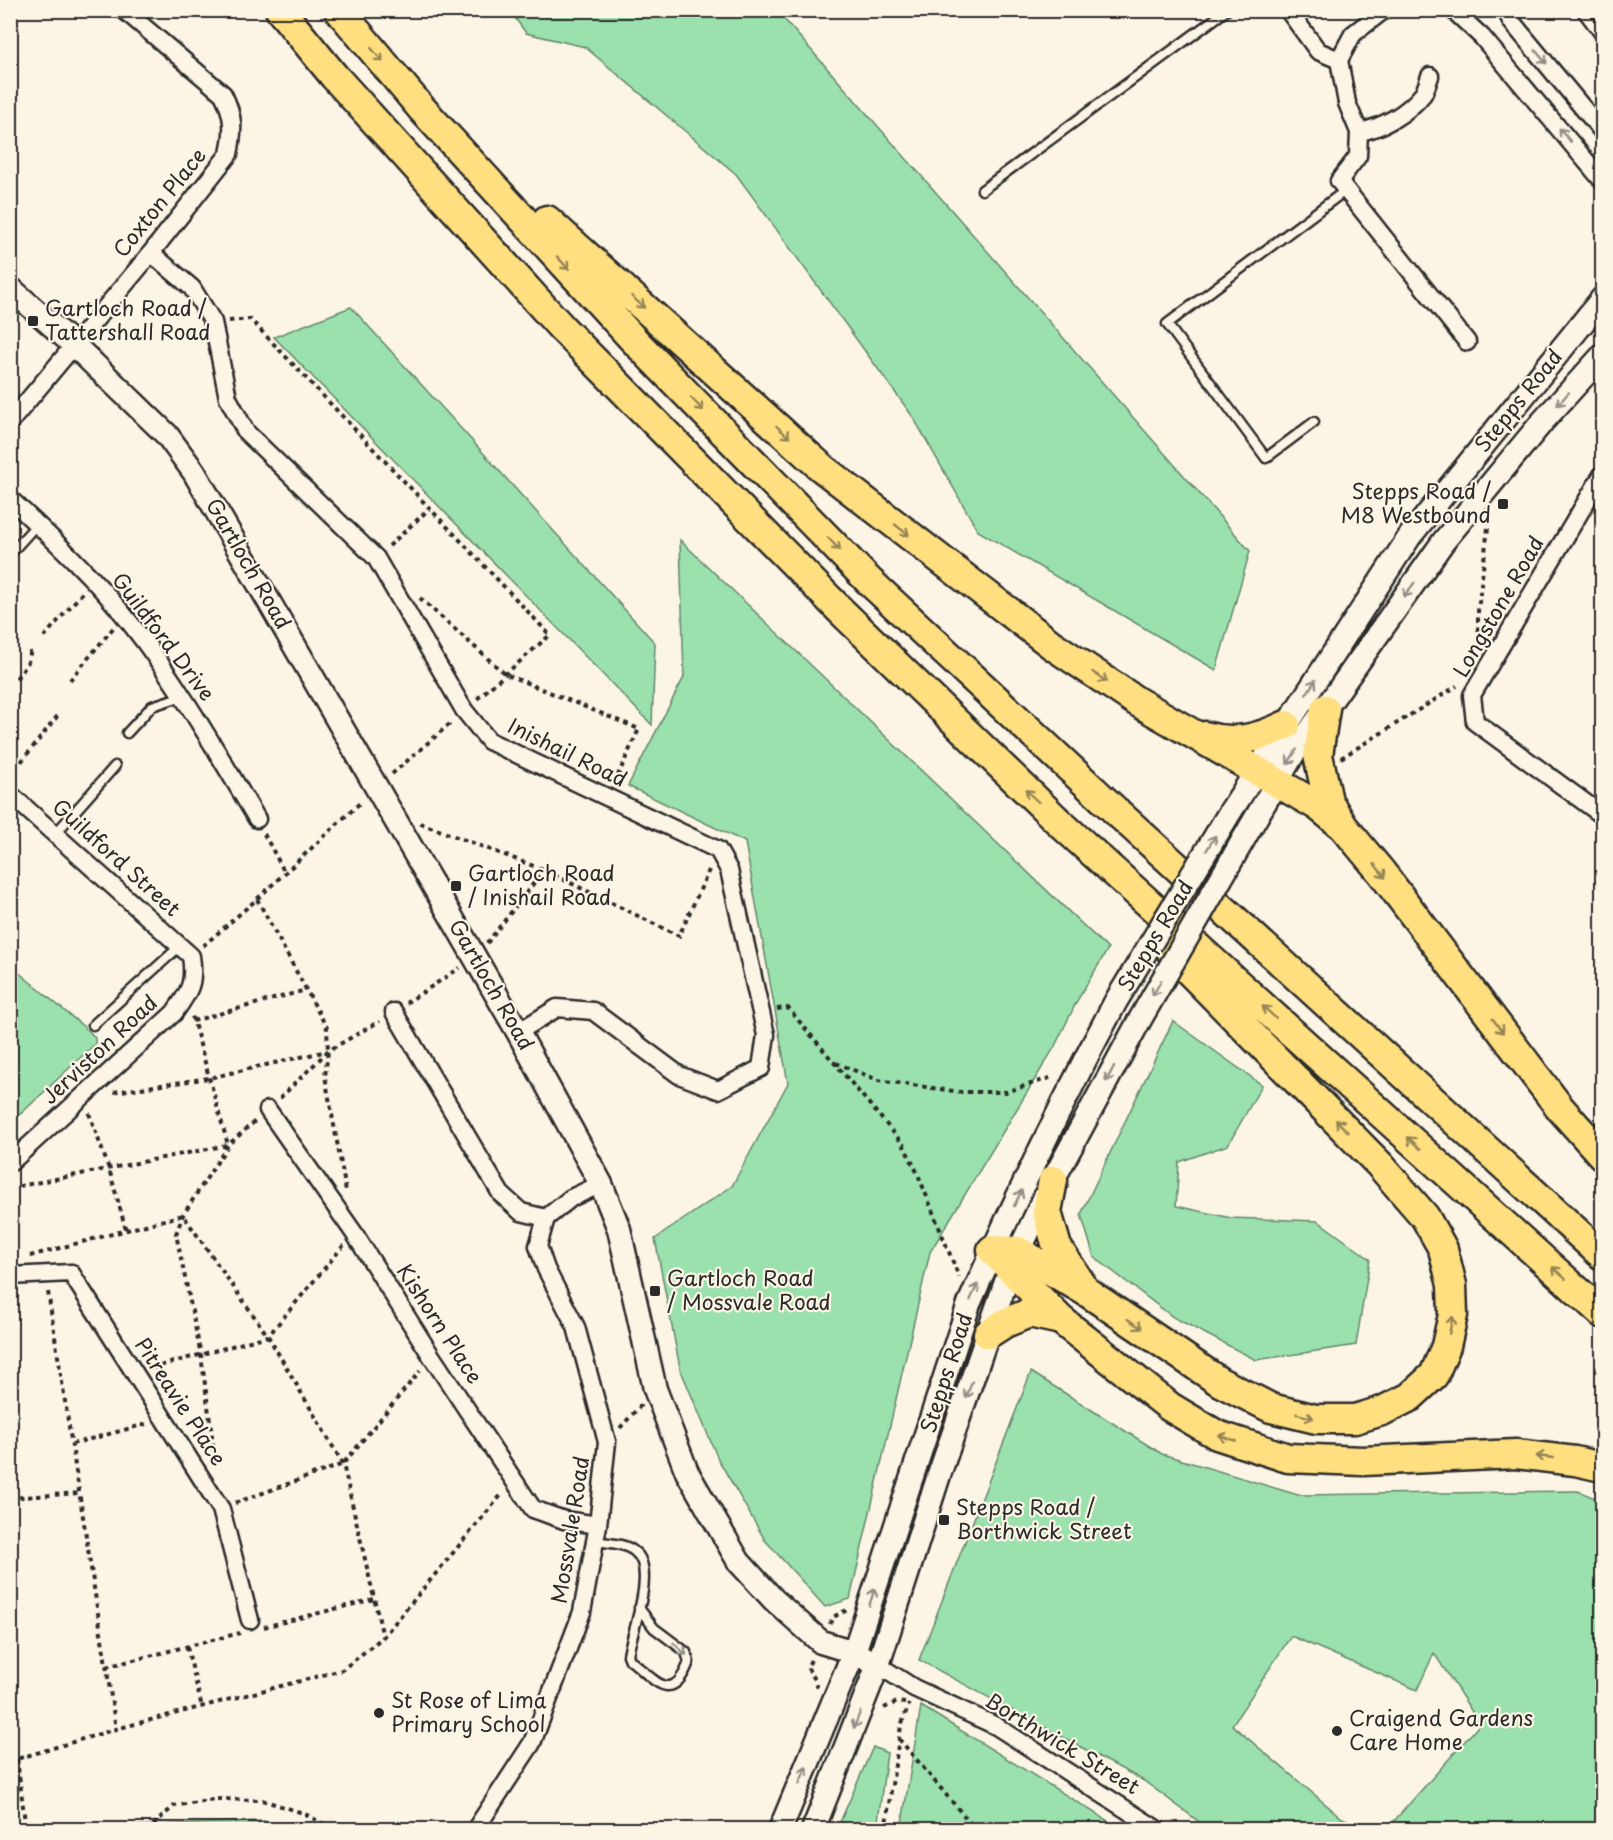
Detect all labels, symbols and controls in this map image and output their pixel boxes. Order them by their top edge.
one-way arrow [370,47,384,62]
one-way arrow [1534,49,1548,64]
one-way arrow [1558,128,1572,143]
street label: Coxton Place [104,140,213,263]
one-way arrow [556,255,570,270]
place label: Gartloch Road / Tattershall Road [45,291,211,347]
one-way arrow [630,295,645,309]
marker: Gartloch Road / Tattershall Road [26,314,40,328]
street label: Stepps Road [1466,341,1569,458]
one-way arrow [1556,391,1570,406]
one-way arrow [690,397,705,412]
one-way arrow [775,425,790,440]
place label: Stepps Road / M8 Westbound [1341,474,1491,530]
street label: Gartloch Road [199,491,300,635]
marker: Stepps Road / M8 Westbound [1496,497,1510,511]
one-way arrow [894,523,910,536]
street label: Longstone Road [1444,529,1551,683]
one-way arrow [826,536,841,551]
street label: Guildford Drive [105,565,224,707]
one-way arrow [1403,581,1415,597]
one-way arrow [1091,671,1108,683]
one-way arrow [1305,679,1317,696]
street label: Inishail Road [503,709,633,794]
one-way arrow [1285,748,1297,765]
one-way arrow [1024,789,1039,804]
street label: Guildford Street [46,790,189,923]
one-way arrow [1206,835,1218,852]
place label: Gartloch Road / Inishail Road [468,856,615,912]
one-way arrow [1374,863,1387,879]
street label: Stepps Road [1109,873,1200,997]
marker: Gartloch Road / Inishail Road [449,879,463,893]
street label: Gartloch Road [442,912,543,1056]
one-way arrow [1151,979,1163,996]
street label: Jerviston Road [34,986,164,1111]
one-way arrow [1262,1005,1277,1019]
one-way arrow [1492,1018,1505,1034]
one-way arrow [1104,1065,1116,1082]
one-way arrow [1334,1119,1349,1133]
one-way arrow [1407,1136,1422,1150]
one-way arrow [1012,1189,1024,1207]
street label: Kishorn Place [390,1257,492,1389]
place label: Gartloch Road / Mossvale Road [667,1261,831,1317]
one-way arrow [1552,1266,1567,1280]
marker: Gartloch Road / Mossvale Road [648,1284,662,1298]
one-way arrow [969,1284,981,1302]
street label: Stepps Road [911,1308,980,1436]
one-way arrow [1445,1315,1457,1334]
one-way arrow [1127,1318,1144,1331]
street label: Pitreavie Place [128,1330,235,1471]
one-way arrow [962,1380,973,1398]
one-way arrow [1296,1411,1315,1423]
one-way arrow [1218,1432,1237,1443]
one-way arrow [1535,1451,1555,1462]
street label: Mossvale Road [542,1454,596,1606]
place label: Stepps Road / Borthwick Street [956,1490,1132,1546]
marker: Stepps Road / Borthwick Street [937,1513,951,1527]
one-way arrow [868,1588,879,1607]
one-way arrow [672,1642,687,1656]
place label: St Rose of Lima Primary School [391,1683,547,1739]
street label: Borthwick Street [980,1683,1147,1801]
place label: Craigend Gardens Care Home [1349,1701,1533,1757]
marker: St Rose of Lima Primary School [372,1706,386,1720]
one-way arrow [851,1710,862,1729]
marker: Craigend Gardens Care Home [1330,1724,1344,1738]
one-way arrow [798,1767,809,1785]

